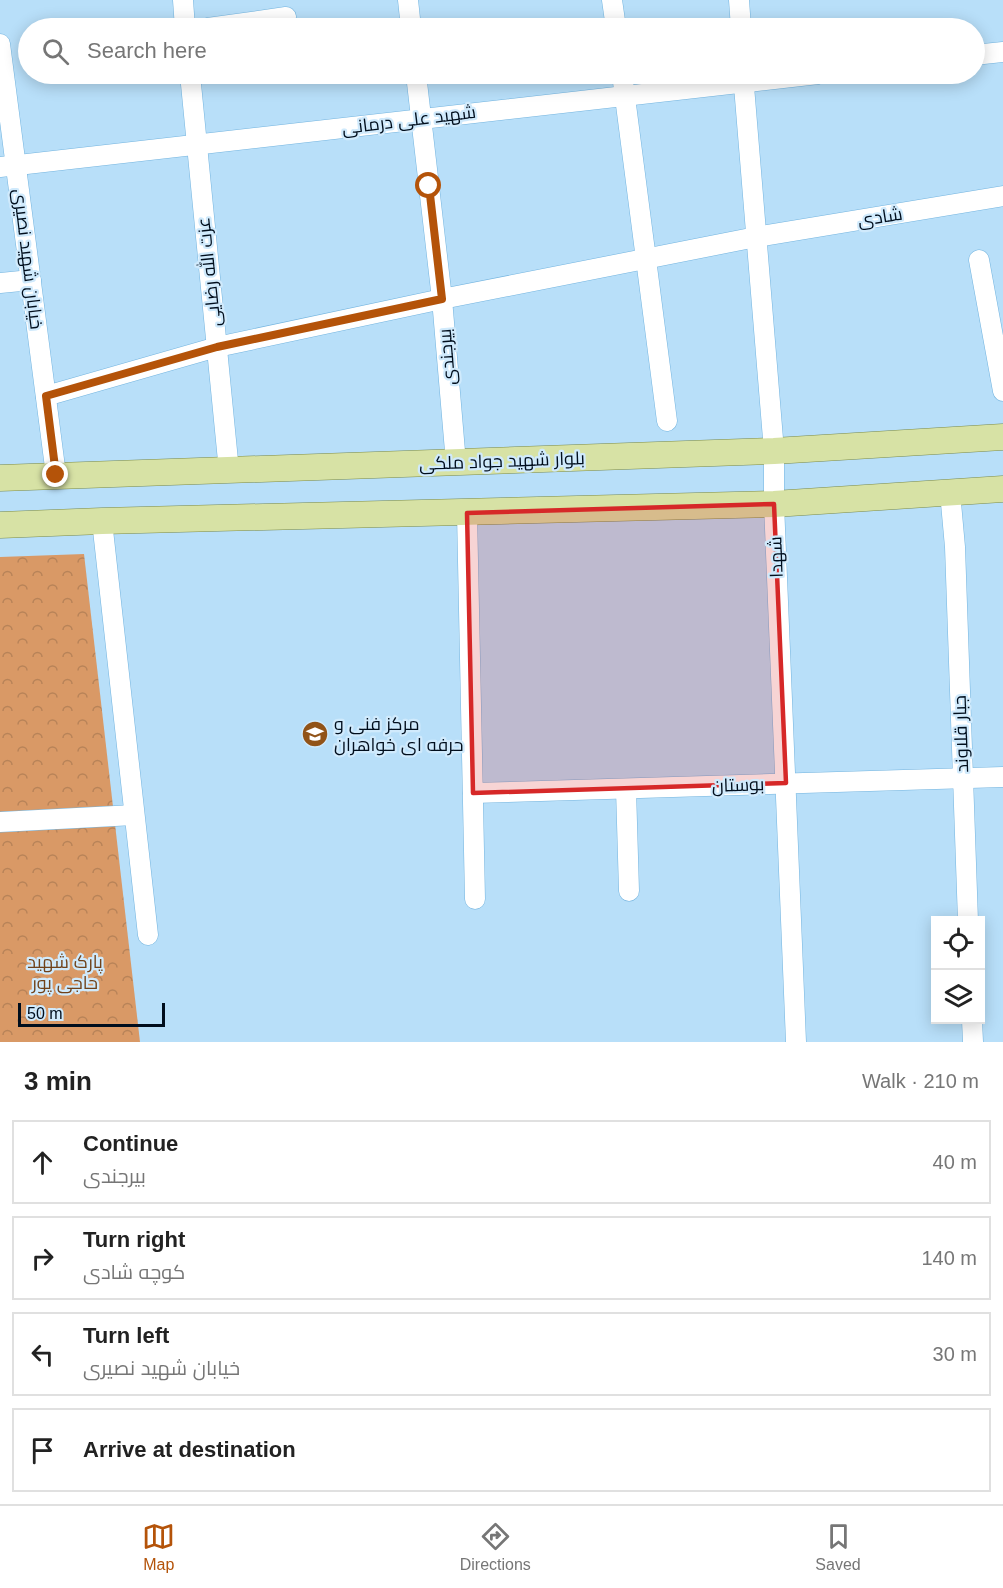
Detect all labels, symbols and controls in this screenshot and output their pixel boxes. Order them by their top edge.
search box [18,18,985,84]
icon: search [39,35,72,68]
text: Search here [87,38,207,63]
street label: شهید علی درمانی [341,102,477,139]
route start [415,172,441,198]
street label: خیابان شهید نصیری [8,188,47,331]
street label: شادی [856,204,904,231]
street label: عزت الله رضایی [191,216,226,328]
street label: بیرجندی [435,328,460,386]
street label: بلوار شهید جواد ملکی [419,448,585,475]
route end [42,461,68,487]
street label: شهدا [765,536,788,578]
street label: جبار قلاوند [950,695,973,773]
place label: مرکز فنی و حرفه ای خواهران [334,714,464,756]
school or university icon: مرکز فنی و حرفه ای خواهران [300,719,330,749]
street label: بوستان [711,774,765,797]
map controls [931,916,985,1024]
button: locate [931,916,985,970]
park label: پارک شهید حاجی پور [27,952,103,995]
button: layers [931,970,985,1024]
scale bar [18,1000,165,1028]
text: 50 m [27,1005,63,1022]
text: 3 min [24,1066,92,1096]
text: Walk · 210 m [862,1070,979,1092]
text: Continue [83,1131,178,1156]
icon: ahead [26,1146,59,1179]
text: 40 m [933,1151,977,1173]
text: بیرجندی [83,1165,146,1187]
text: Turn right [83,1227,185,1252]
icon: right [26,1242,59,1275]
text: 140 m [921,1247,977,1269]
text: کوچه شادی [83,1261,185,1283]
text: Turn left [83,1323,169,1348]
icon: left [26,1338,59,1371]
text: 30 m [933,1343,977,1365]
text: خیابان شهید نصیری [83,1357,240,1379]
icon: arrive [26,1434,59,1467]
text: Arrive at destination [83,1437,296,1462]
tab: Map [142,1520,175,1574]
tab: Directions [460,1520,531,1574]
tab: Saved [815,1520,861,1574]

